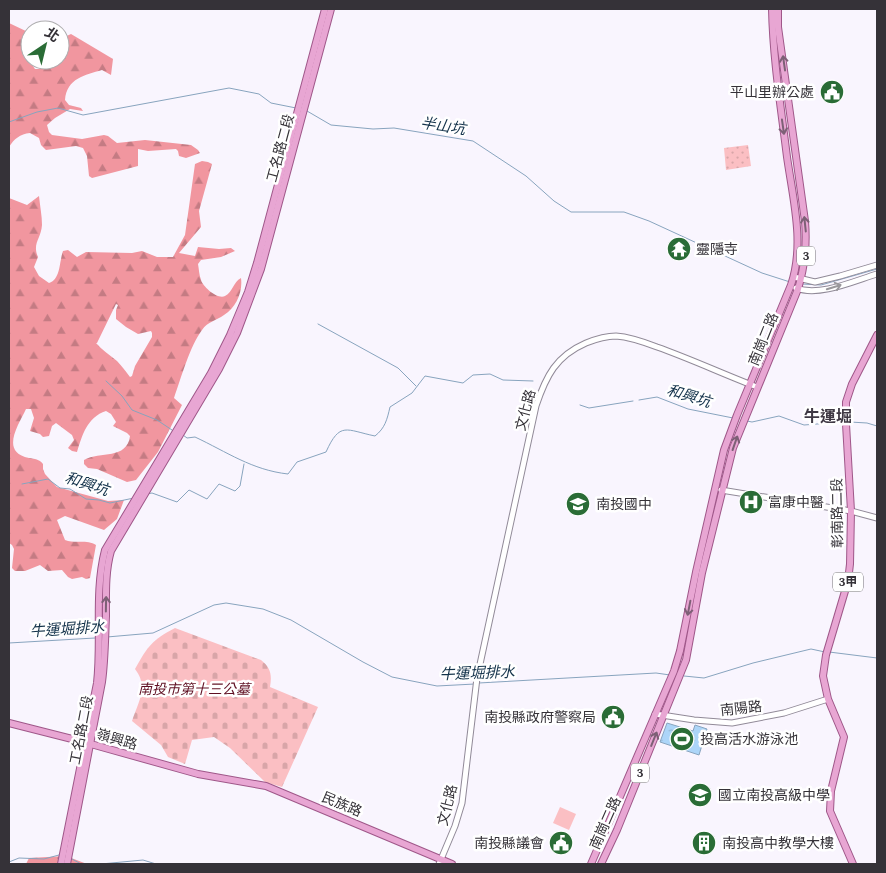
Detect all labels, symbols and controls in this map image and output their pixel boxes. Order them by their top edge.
north arrow [20,20,70,70]
text: 北 [42,23,63,46]
one-way arrow [779,55,789,71]
public building icon: 平山里辦公處 [819,79,845,105]
place label: 平山里辦公處 [730,83,814,101]
street label: 工名路二段 [262,112,298,184]
water label: 半山坑 [419,113,469,139]
one-way arrow [778,119,788,135]
one-way arrow [800,216,810,232]
temple icon: 靈隱寺 [666,236,692,262]
place label: 靈隱寺 [696,240,738,258]
road number: 3 [797,247,815,266]
one-way arrow [826,282,842,292]
street label: 南崗二路 [744,310,782,368]
water label: 和興坑 [665,380,715,412]
street label: 文化路 [511,387,539,433]
district label: 牛運堀 [804,406,852,426]
one-way arrow [731,436,740,451]
water label: 和興坑 [63,468,113,500]
street label: 彰南路二段 [827,478,847,548]
hospital icon: 富康中醫 [738,489,764,515]
school or university icon: 南投國中 [565,491,591,517]
place label: 富康中醫 [768,493,824,511]
place label: 南投國中 [596,495,652,513]
road number: 3甲 [833,572,863,592]
one-way arrow [101,596,111,612]
one-way arrow [683,600,693,616]
water label: 牛運堀排水 [29,616,106,641]
water label: 牛運堀排水 [439,662,516,683]
park label: 南投市第十三公墓 [138,680,252,698]
street label: 工名路二段 [65,694,97,766]
street label: 南陽路 [719,697,763,719]
public building icon: 南投縣政府警察局 [600,704,626,730]
place label: 南投縣政府警察局 [484,708,596,726]
street label: 嶺興路 [94,725,140,753]
sports icon: 投高活水游泳池 [669,726,695,752]
place label: 投高活水游泳池 [700,730,798,748]
one-way arrow [649,732,659,747]
road number: 3 [631,764,649,782]
street label: 文化路 [433,782,461,828]
school or university icon: 國立南投高級中學 [687,782,713,808]
place label: 國立南投高級中學 [718,786,830,804]
street label: 民族路 [319,788,365,820]
street label: 南崗二路 [585,794,625,852]
public building icon: 南投縣議會 [548,830,574,856]
building icon: 南投高中教學大樓 [691,830,717,856]
place label: 南投縣議會 [474,834,544,852]
place label: 南投高中教學大樓 [722,834,834,852]

